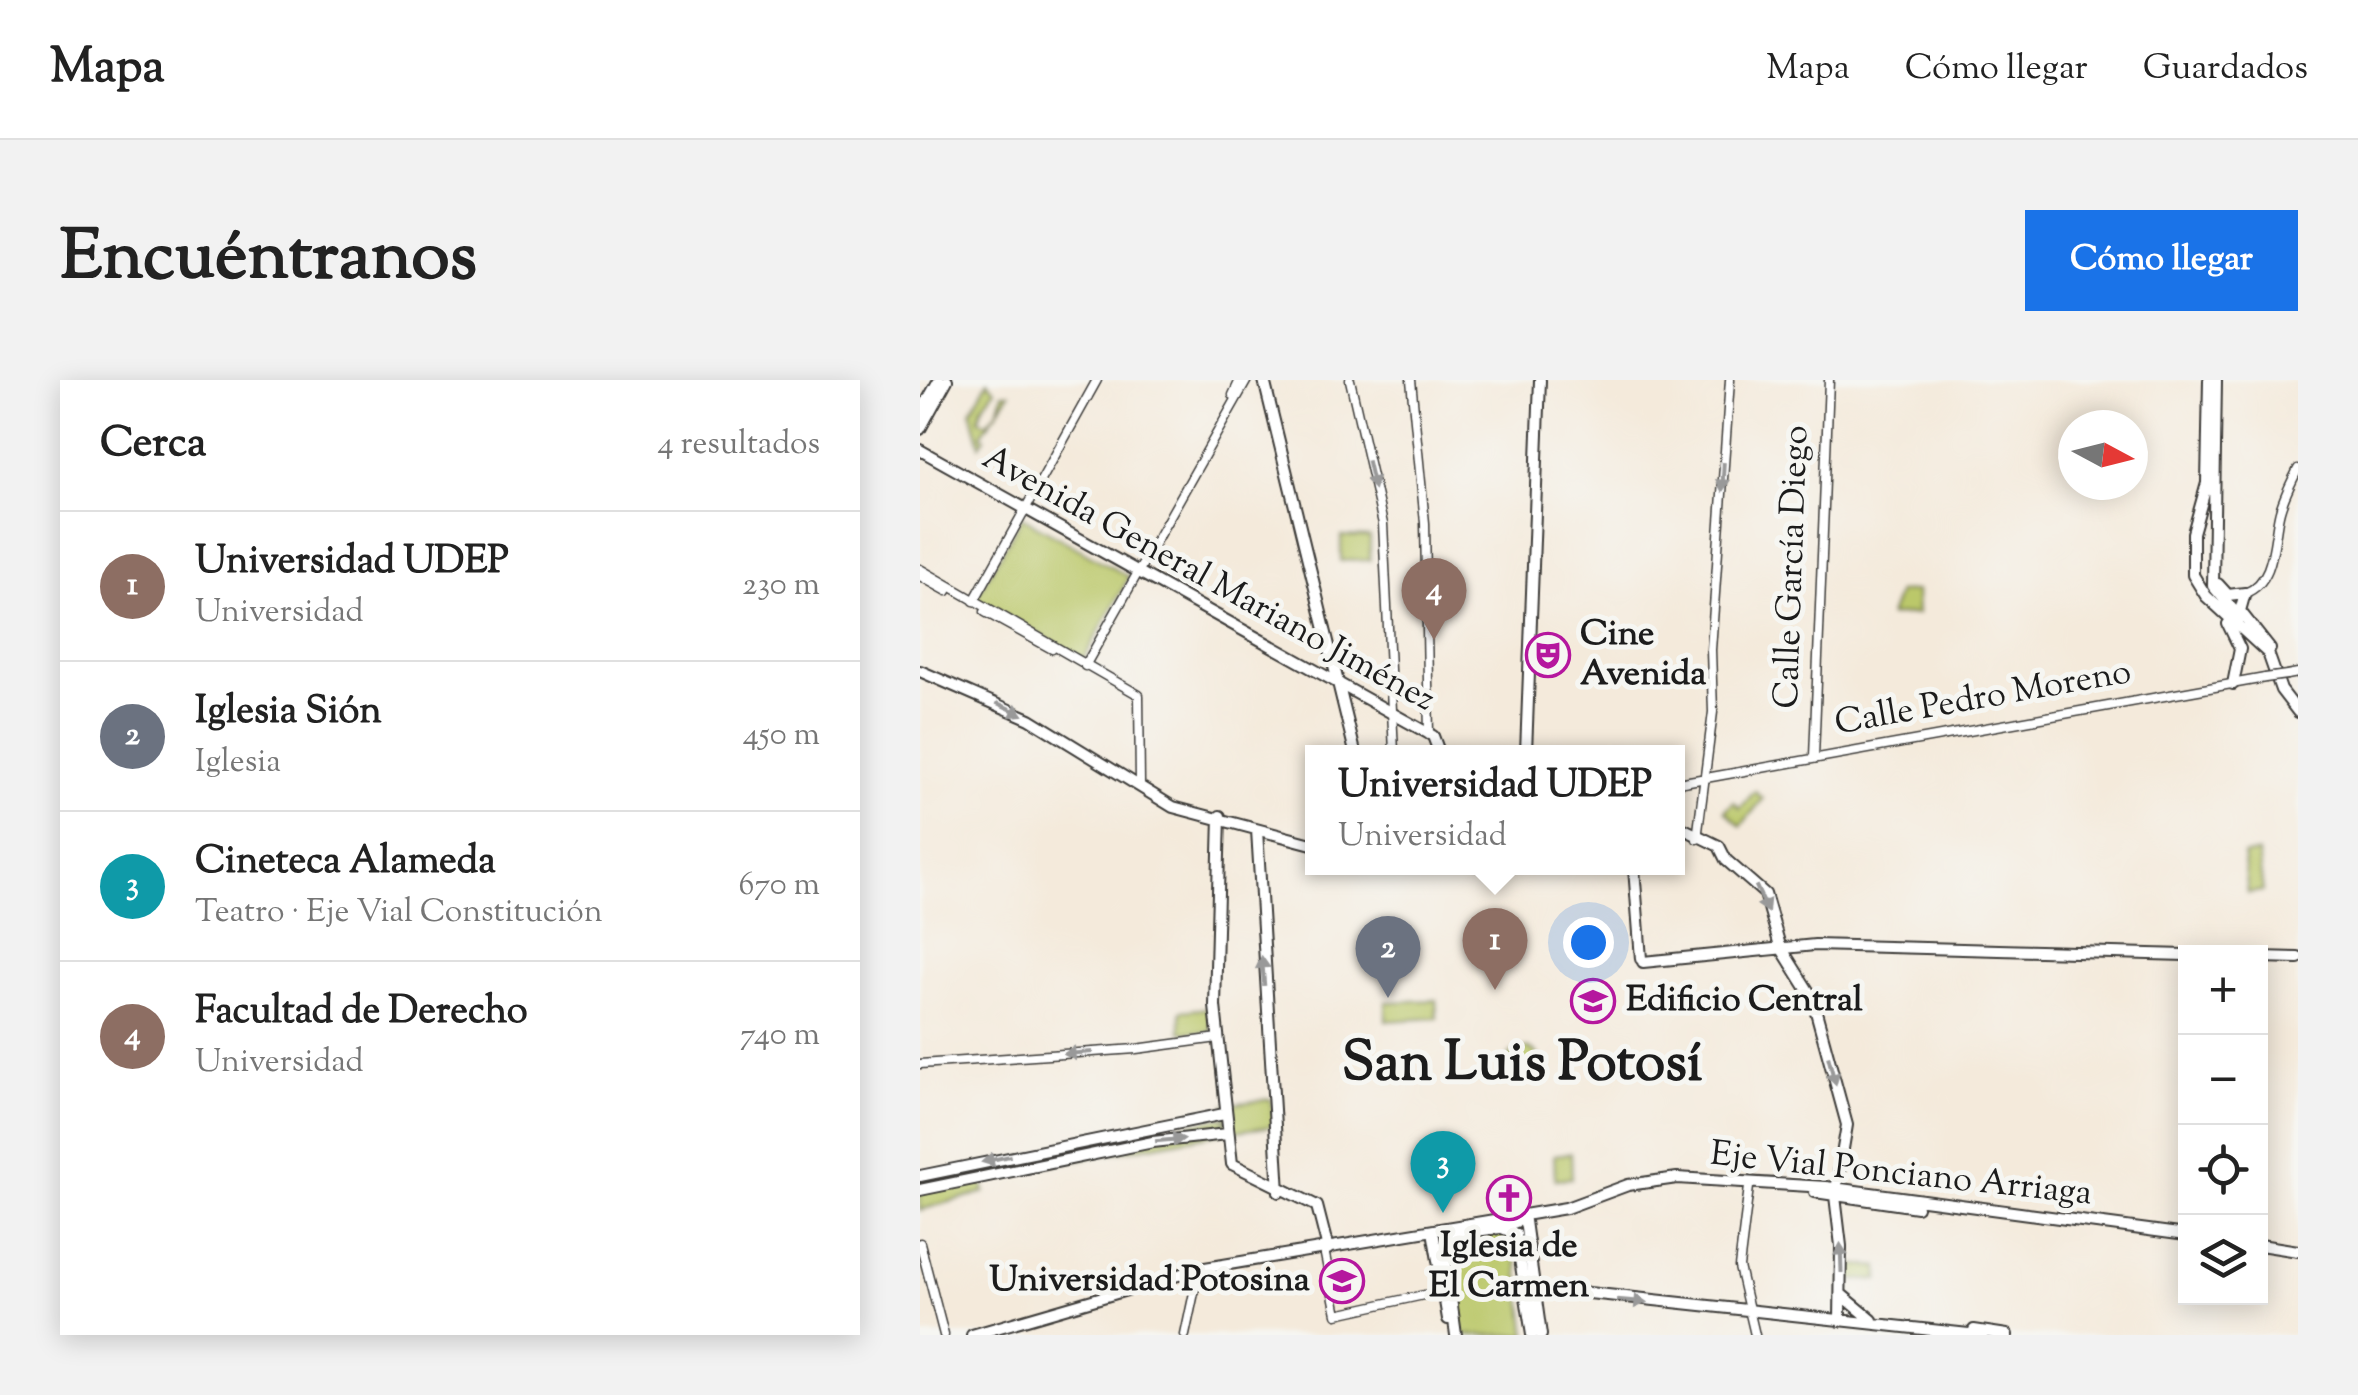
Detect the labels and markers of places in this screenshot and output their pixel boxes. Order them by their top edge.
pin: 4 [1402,558,1466,640]
place label: Cine Avenida [1580,610,1707,701]
theatre icon: Cine Avenida [1525,632,1571,678]
pin: 1 [1462,908,1528,990]
pin: 2 [1356,916,1420,998]
place label: Edificio Central [1626,976,1863,1027]
school or university icon: Edificio Central [1570,978,1616,1024]
pin: 3 [1410,1130,1476,1213]
church icon: Iglesia de El Carmen [1486,1175,1532,1221]
place label: Iglesia de El Carmen [1429,1222,1590,1313]
place label: Universidad Potosina [989,1256,1310,1307]
school or university icon: Universidad Potosina [1319,1258,1365,1304]

